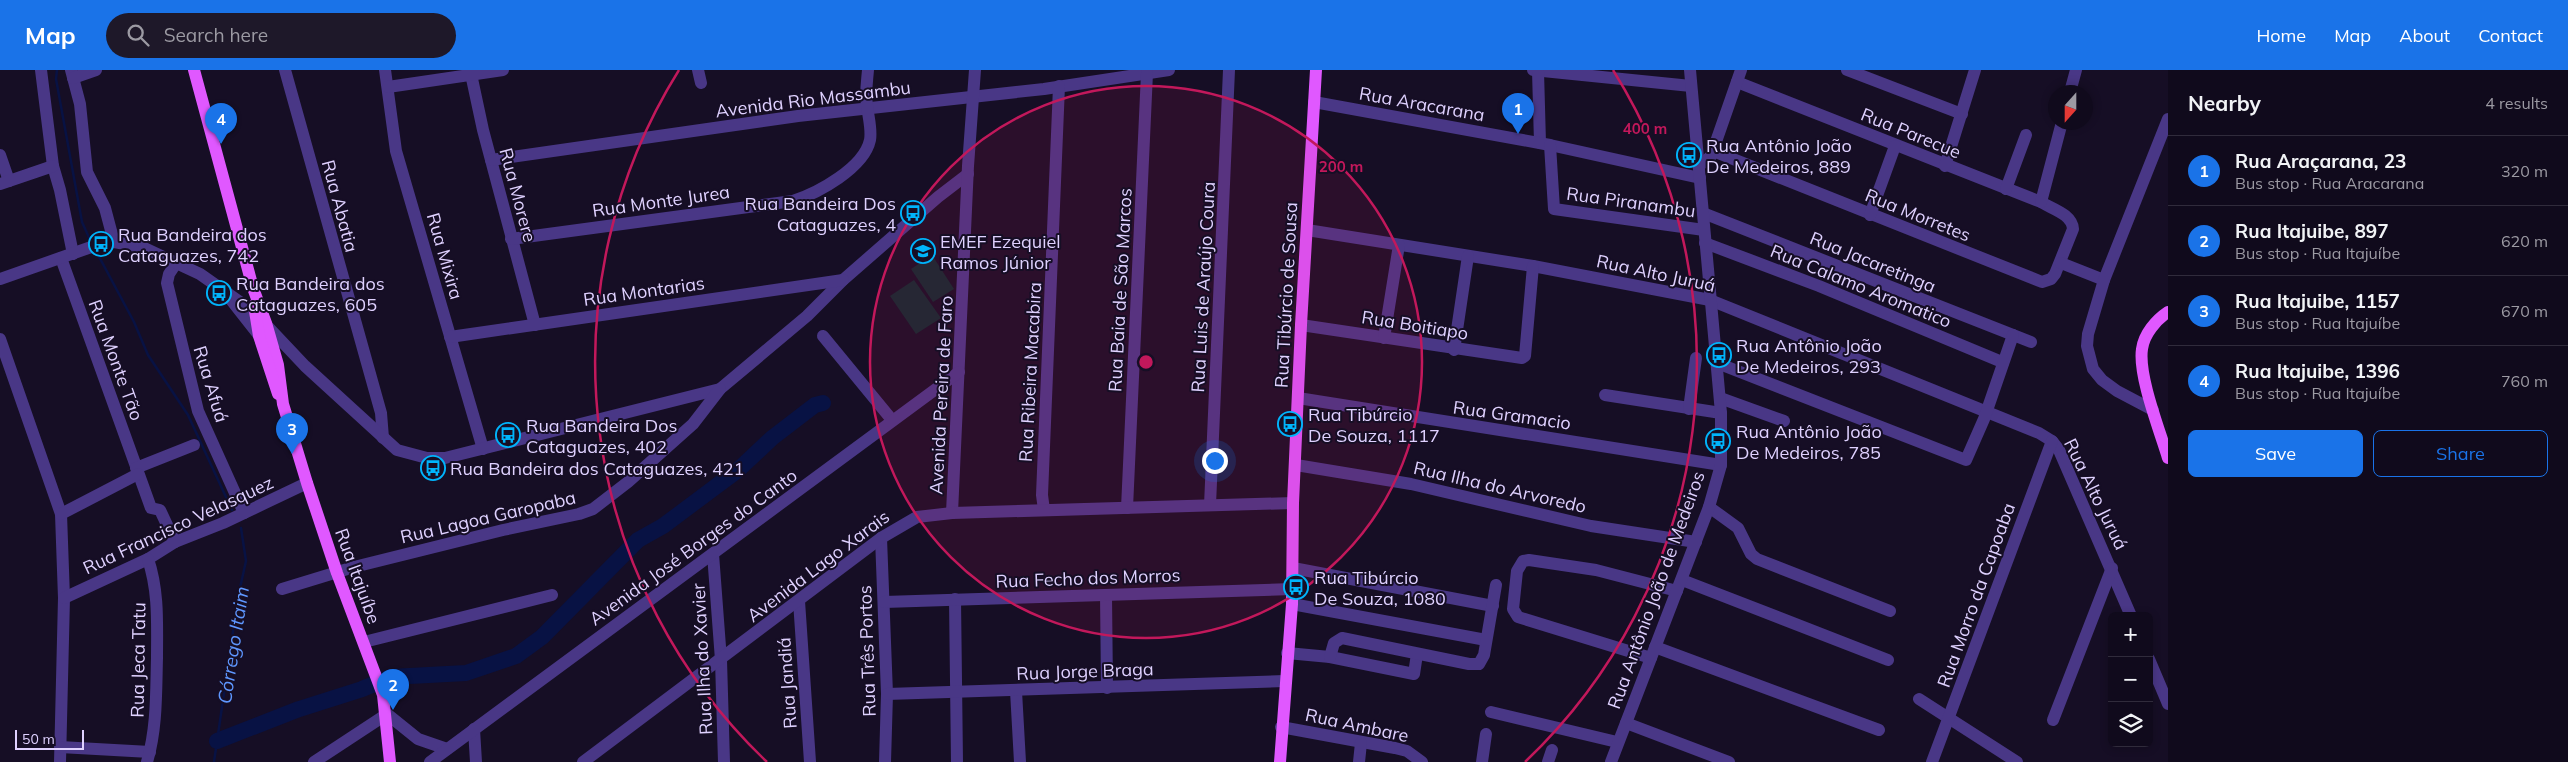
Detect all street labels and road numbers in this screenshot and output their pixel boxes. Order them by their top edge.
street label: Avenida Rio Massambu [714,76,912,122]
street label: Rua Aracarana [1357,82,1487,126]
street label: Rua Parecue [1858,103,1964,163]
street label: Rua Morere [494,145,542,245]
street label: Rua Abatia [317,157,363,255]
street label: Rua Monte Jurea [591,180,731,222]
street label: Rua Luis de Araújo Coura [1186,181,1220,393]
street label: Rua Piranambu [1565,182,1697,222]
street label: Rua Morretes [1862,183,1974,247]
street label: Rua Baia de São Marcos [1103,187,1137,392]
street label: Rua Tibúrcio de Sousa [1270,201,1302,389]
street label: Rua Mixira [422,210,468,302]
street label: Rua Jacaretinga [1807,226,1939,298]
street label: Rua Calamo Aromatico [1767,239,1955,333]
street label: Rua Alto Juruá [1594,249,1718,297]
street label: Rua Montarias [582,271,706,311]
street label: Rua Ribeira Macabira [1014,281,1046,463]
street label: Avenida Pereira de Faro [924,295,958,495]
street label: Rua Monte Tão [83,296,149,424]
street label: Rua Boitiapo [1360,305,1470,345]
street label: Rua Afuá [188,343,234,425]
street label: Rua Gramacio [1452,395,1572,435]
street label: Rua Alto Juruá [2059,435,2133,553]
street label: Rua Ilha do Arvoredo [1411,456,1589,518]
street label: Avenida José Borges do Canto [584,464,802,630]
street label: Rua Antônio João de Medeiros [1602,468,1710,712]
street label: Rua Francisco Velasquez [79,471,277,579]
street label: Rua Lagoa Garopaba [398,486,578,548]
street label: Rua Morro da Capoaba [1932,500,2020,690]
street label: Avenida Lago Xarais [742,505,894,627]
street label: Rua Itajuíbe [330,525,386,627]
street label: Rua Fecho dos Morros [995,563,1181,593]
street label: Rua Ilha do Xavier [687,582,717,735]
street label: Rua Três Portos [853,585,881,717]
street label: Rua Jeca Tatu [125,602,151,718]
street label: Rua Jandiá [772,637,802,729]
street label: Rua Jorge Braga [1016,657,1154,685]
street label: Rua Ambare [1303,703,1411,747]

